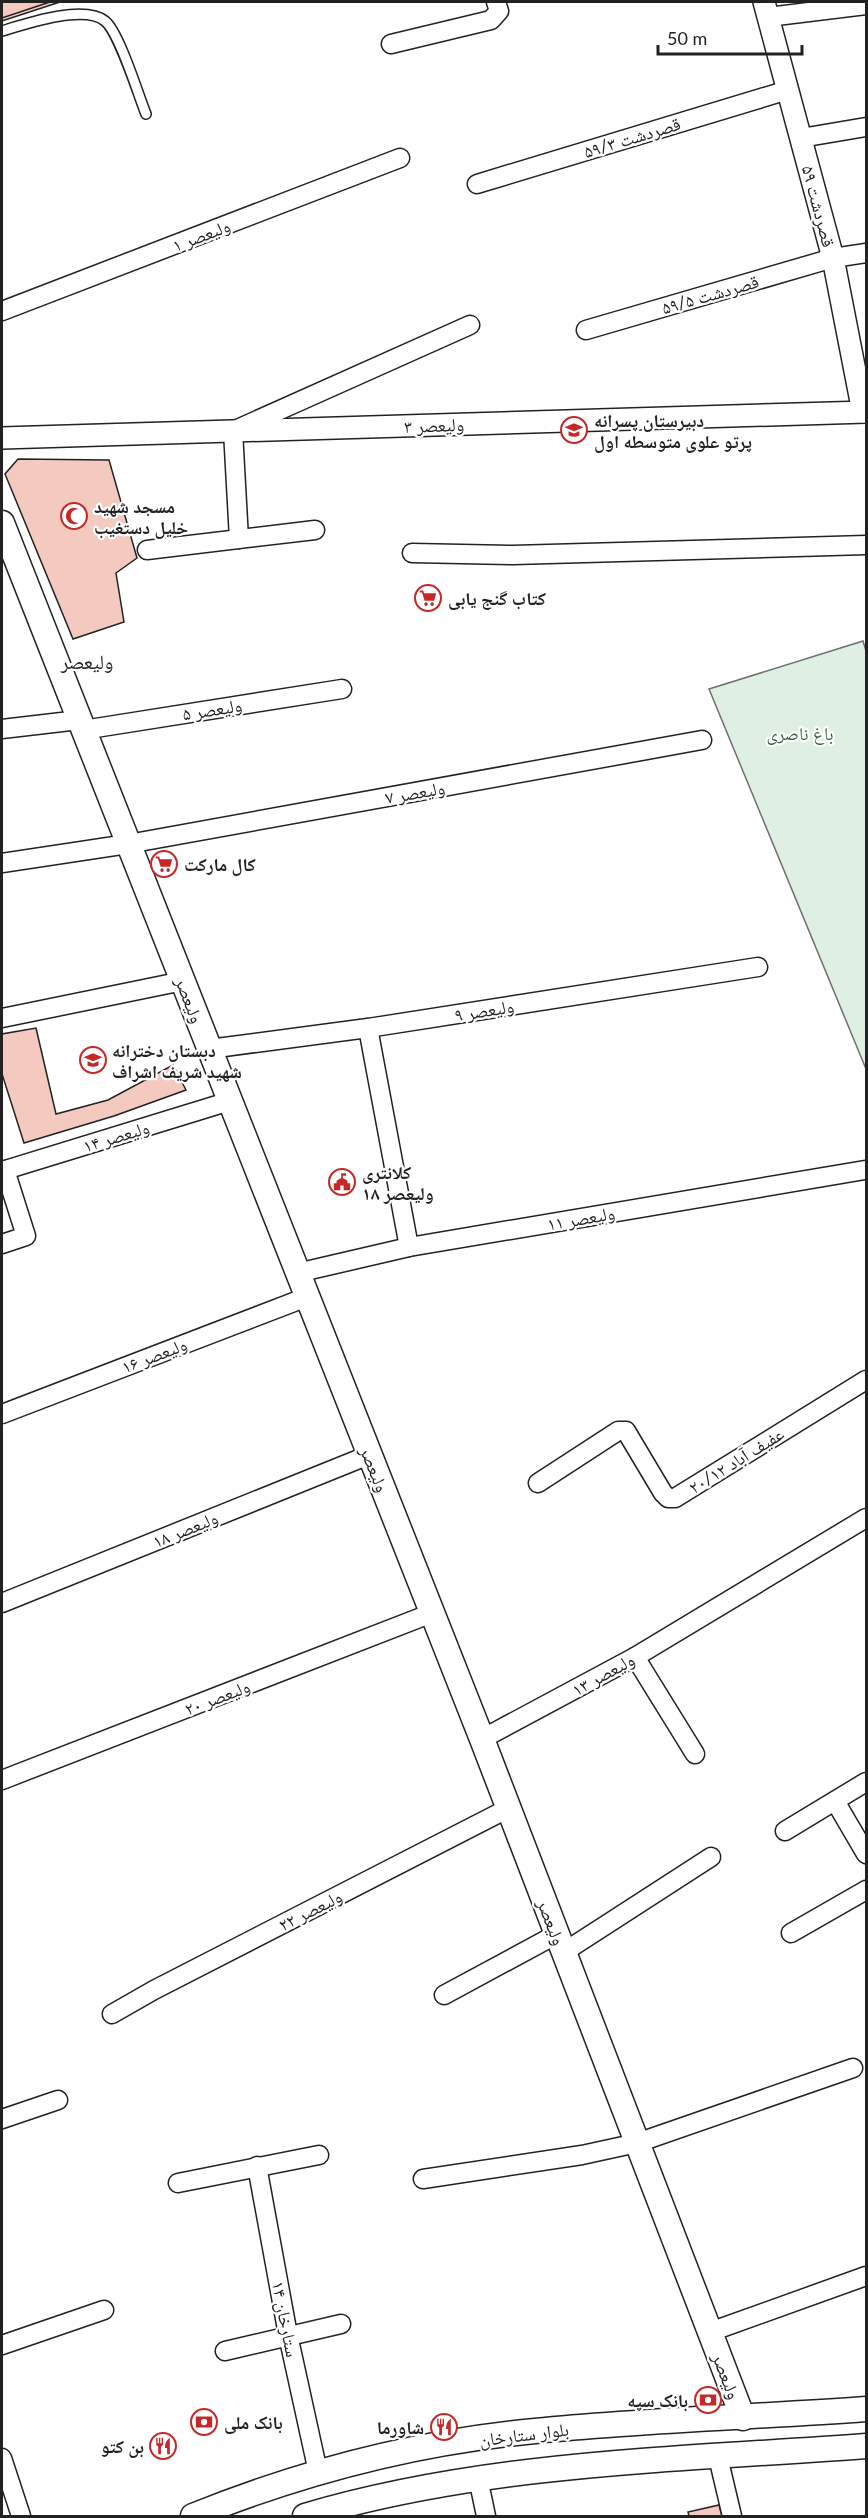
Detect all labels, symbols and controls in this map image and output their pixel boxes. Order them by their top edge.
scale bar [658,18,802,56]
text: 50 m [667,27,707,49]
street label: ۵۹/۳ قصردشت [581,112,683,162]
street label: ۵۹ قصردشت [798,163,840,249]
street label: ۱ ولیعصر [169,214,233,256]
street label: ۵۹/۵ قصردشت [659,270,761,318]
place label: دبیرستان پسرانه پرتو علوی متوسطه اول [594,409,752,453]
street label: ۳ ولیعصر [404,413,464,437]
school or university icon: دبیرستان پسرانه پرتو علوی متوسطه اول [559,415,589,445]
place label: مسجد شهید خلیل دستغیب [94,495,189,539]
mosque icon: مسجد شهید خلیل دستغیب [59,501,89,531]
supermarket icon: کتاب گنج یابی [413,583,443,613]
place label: کتاب گنج یابی [448,587,546,611]
district label: ولیعصر [60,649,113,673]
street label: ۵ ولیعصر [181,693,243,725]
park label: باغ ناصری [766,722,834,745]
street label: ۷ ولیعصر [383,776,447,808]
supermarket icon: کال مارکت [149,849,179,879]
place label: کال مارکت [184,853,256,876]
street label: ولیعصر [171,973,209,1026]
street label: ۹ ولیعصر [453,994,515,1026]
place label: دبستان دخترانه شهید شریف اشراف [112,1039,242,1082]
school or university icon: دبستان دخترانه شهید شریف اشراف [78,1045,108,1075]
street label: ۱۴ ولیعصر [80,1116,152,1157]
place label: کلانتری ۱۸ ولیعصر [362,1161,434,1204]
public building icon: کلانتری ۱۸ ولیعصر [327,1167,357,1197]
street label: ۱۱ ولیعصر [545,1201,617,1235]
street label: ۱۶ ولیعصر [118,1333,190,1378]
street label: عفیف آباد ۲۰/۱۲ [684,1422,788,1498]
street label: ولیعصر [355,1442,394,1495]
street label: ۱۸ ولیعصر [149,1506,221,1552]
street label: ۱۳ ولیعصر [568,1648,638,1700]
street label: ۲۰ ولیعصر [181,1675,253,1720]
street label: ۲۲ ولیعصر [275,1885,346,1936]
street label: ولیعصر [533,1895,571,1948]
street label: ۱۴ ستارخان [267,2279,304,2359]
street label: ولیعصر [708,2349,746,2402]
bank icon: بانک سپه [693,2385,723,2415]
place label: بانک سپه [627,2389,688,2412]
bank icon: بانک ملی [189,2407,219,2437]
place label: بانک ملی [224,2411,283,2434]
restaurant icon: شاورما [429,2412,459,2442]
place label: شاورما [377,2416,424,2438]
street label: بلوار ستارخان [478,2418,570,2451]
restaurant icon: بن کتو [148,2431,178,2461]
place label: بن کتو [101,2435,144,2458]

